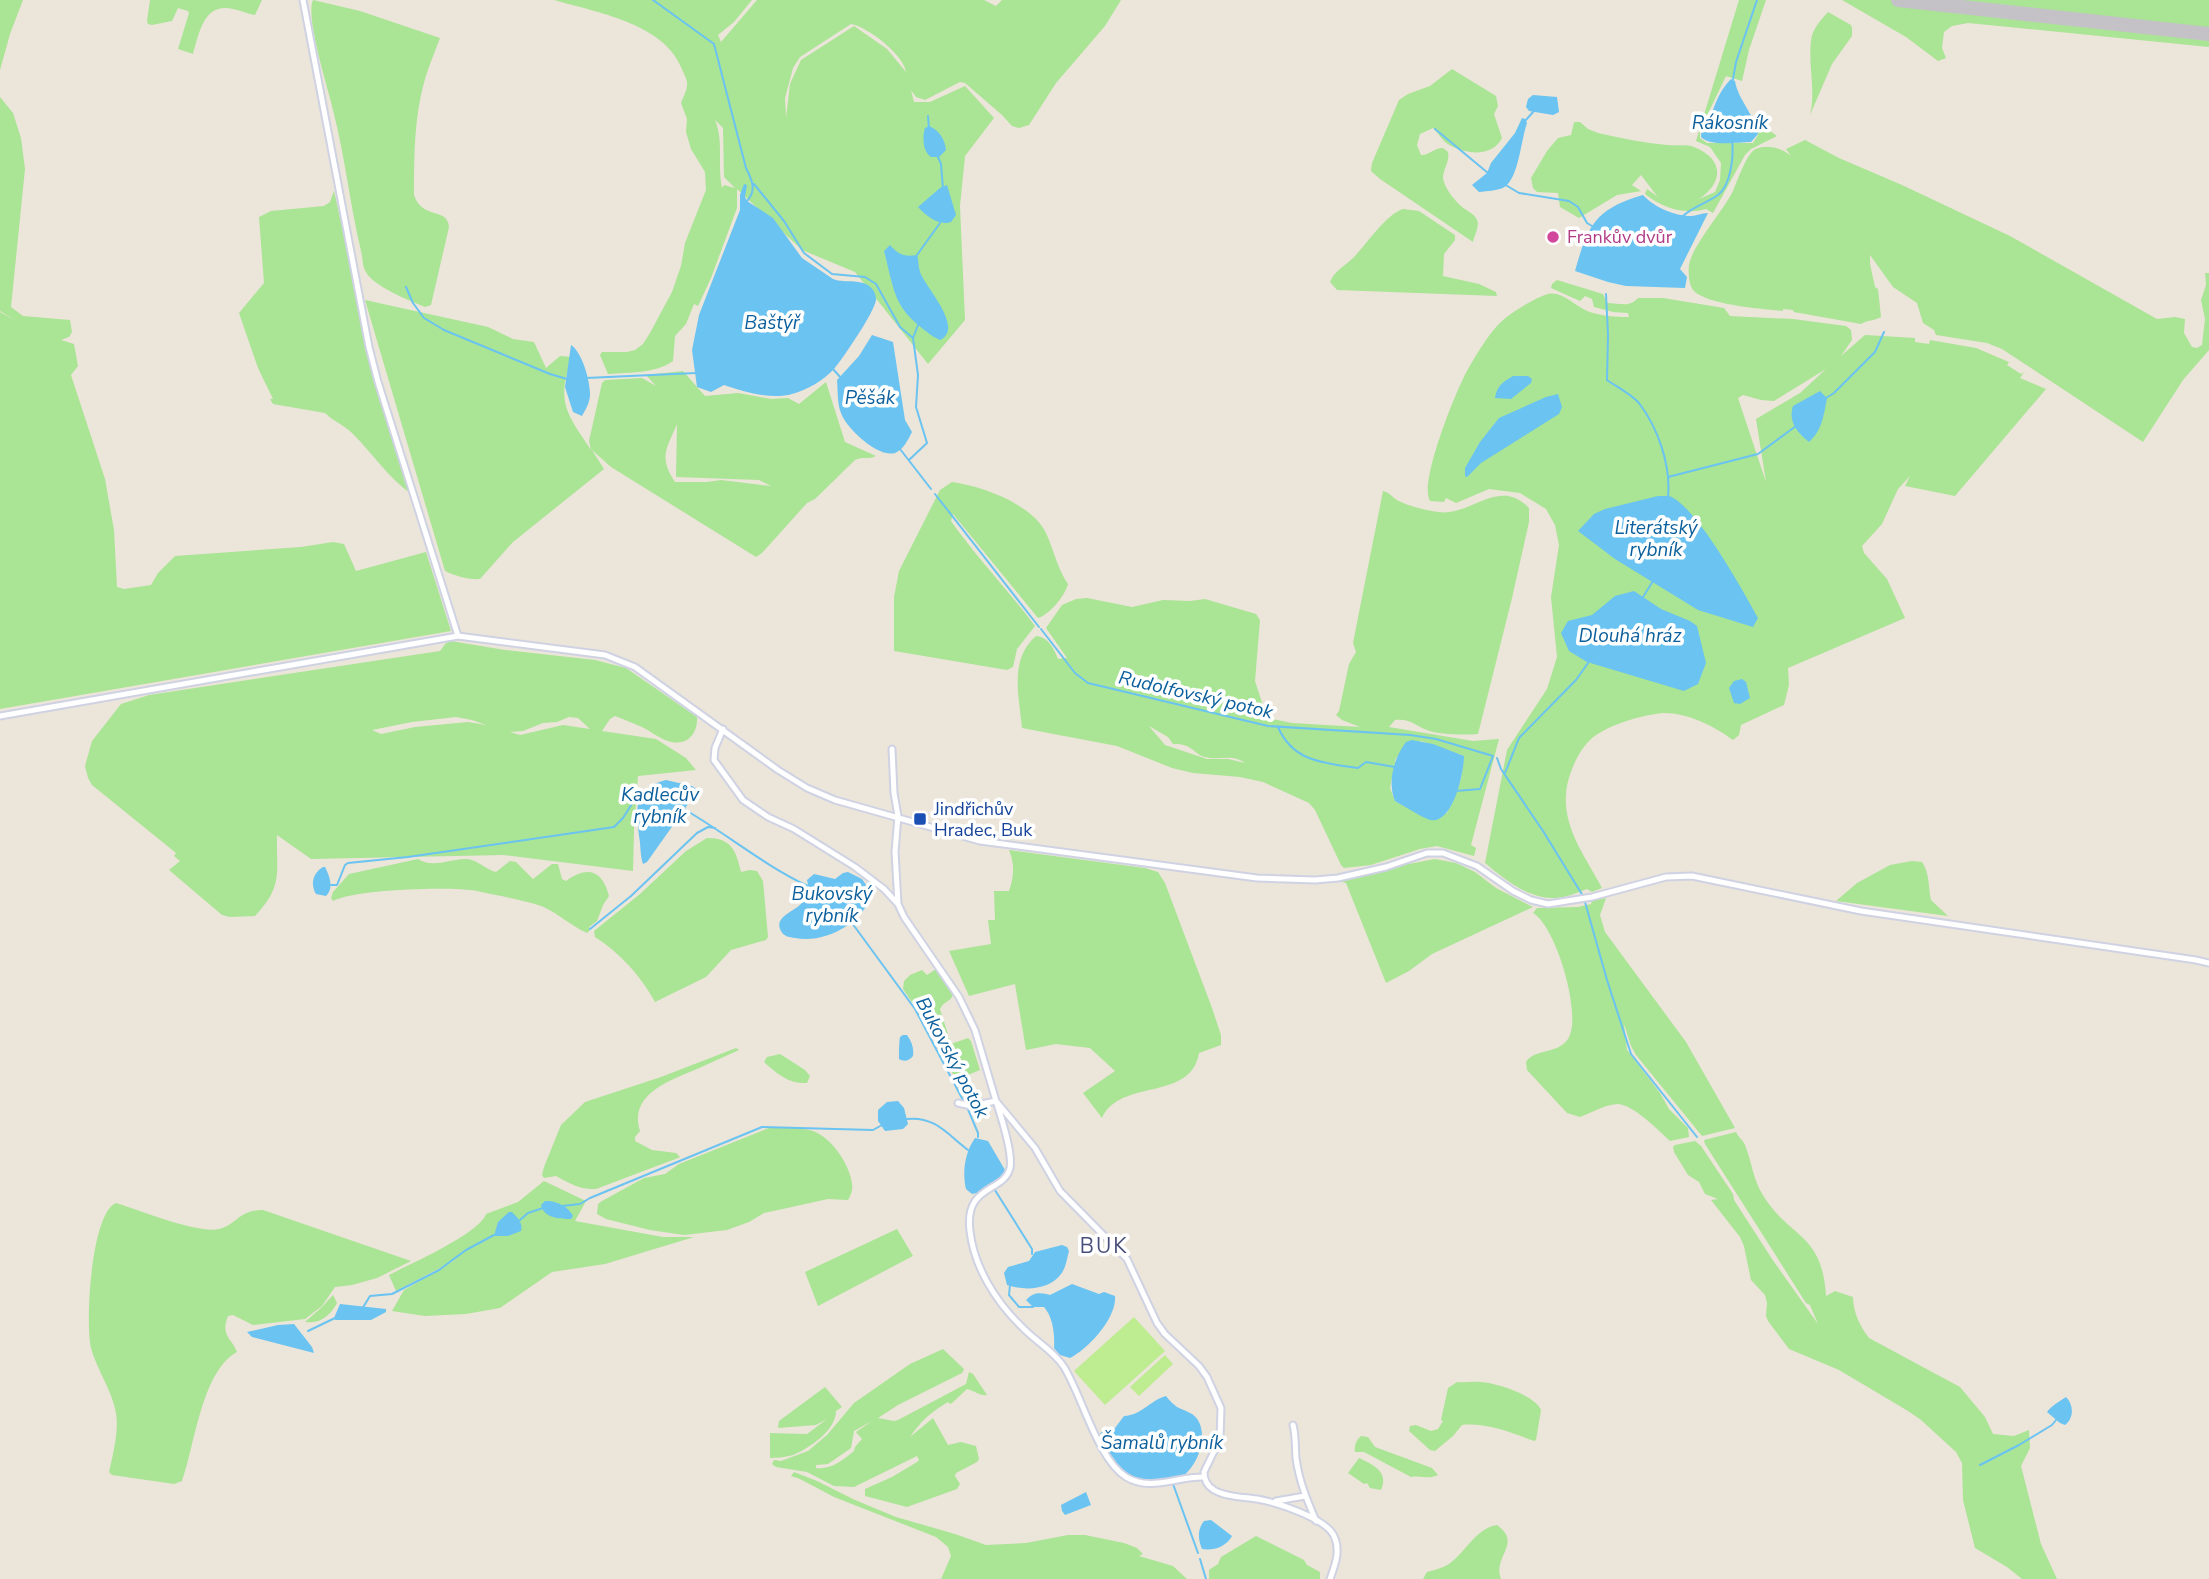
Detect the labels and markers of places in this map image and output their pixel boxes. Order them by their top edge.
place label: Frankův dvůr [1567,225,1673,249]
marker: Frankův dvůr [1545,229,1561,245]
place label: Jindřichův Hradec, Buk [933,797,1033,842]
marker: Jindřichův Hradec, Buk [912,811,928,827]

